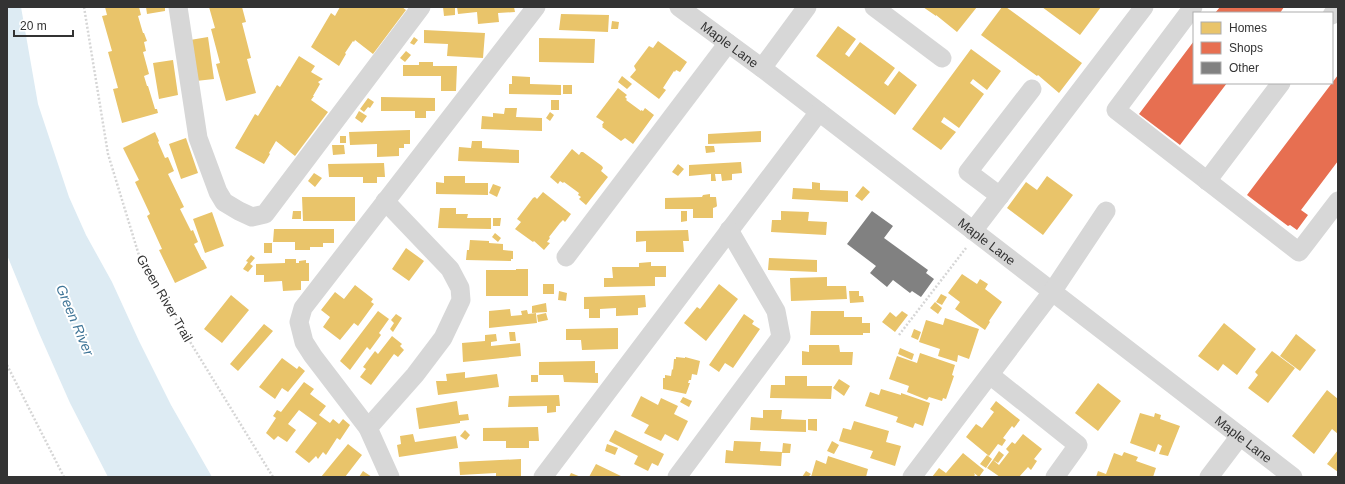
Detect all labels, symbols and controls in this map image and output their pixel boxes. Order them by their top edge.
scale bar [14,12,73,38]
legend [1193,12,1333,84]
text: 20 m [20,19,47,33]
street label: Maple Lane [698,19,761,71]
text: Homes [1229,21,1267,35]
text: Shops [1229,41,1263,55]
text: Other [1229,61,1259,75]
street label: Maple Lane [955,215,1018,268]
street label: Green River Trail [134,252,196,345]
water label: Green River [53,282,98,359]
street label: Maple Lane [1212,413,1275,466]

